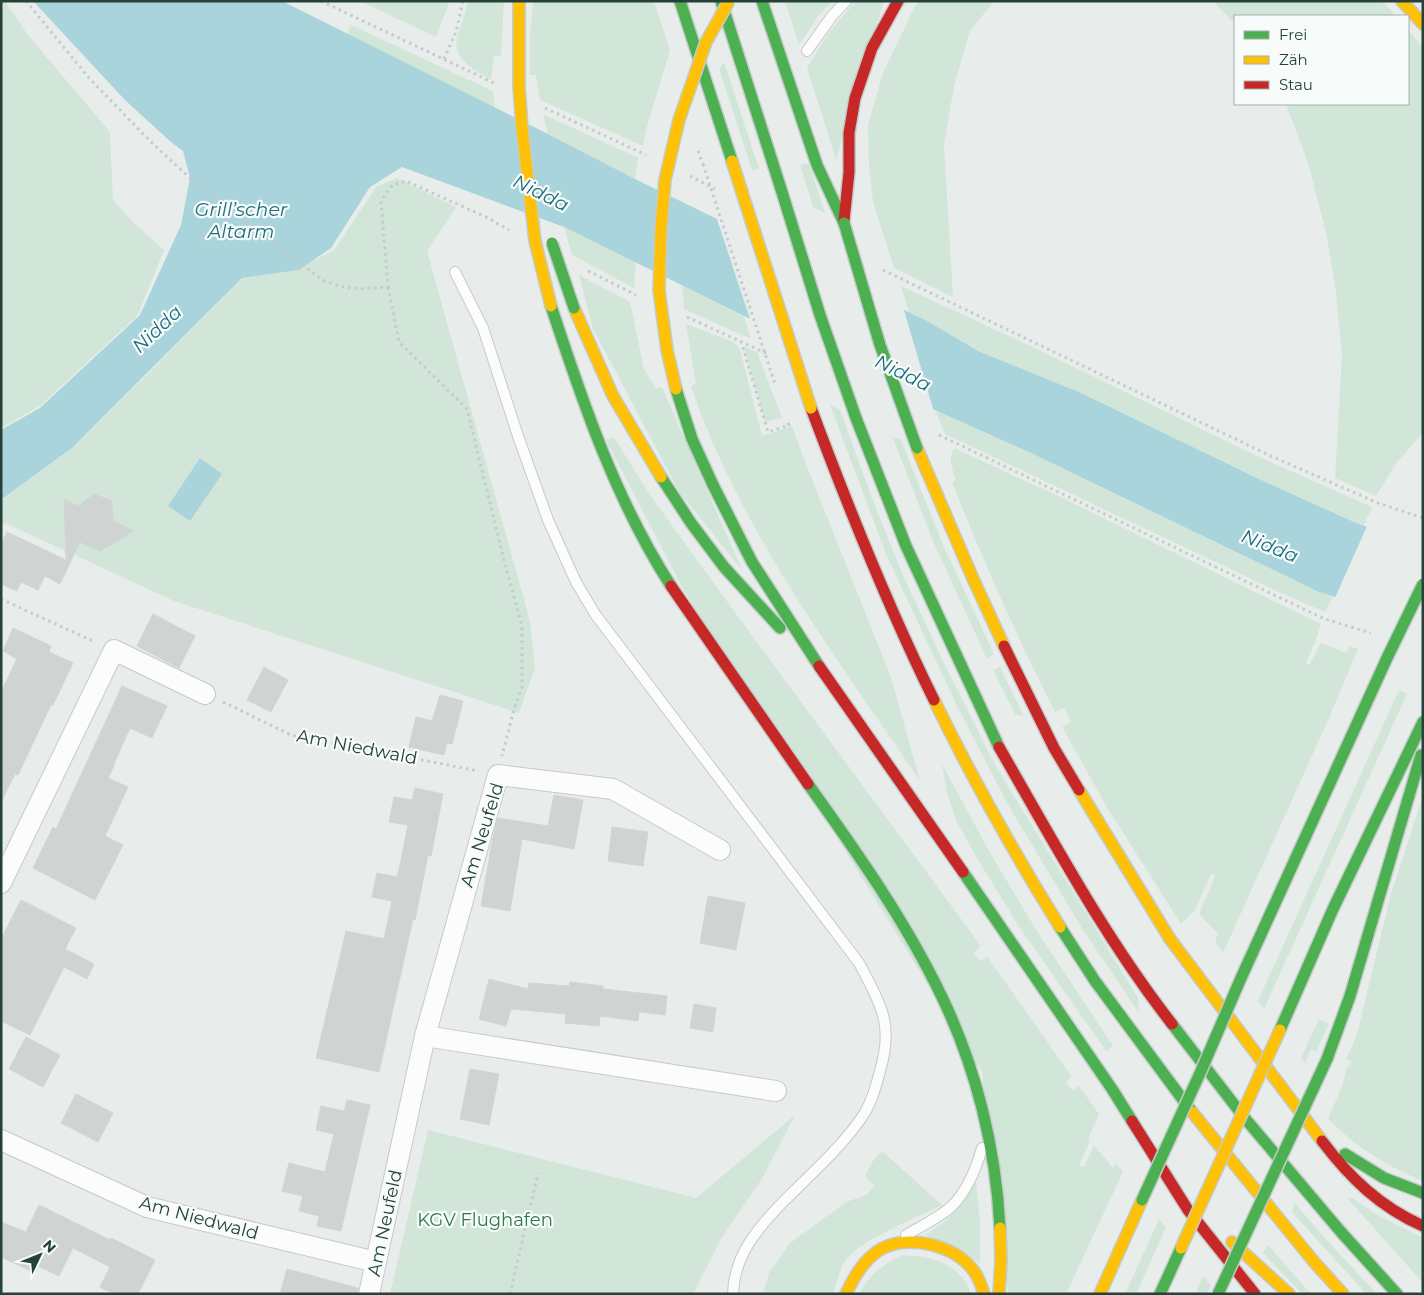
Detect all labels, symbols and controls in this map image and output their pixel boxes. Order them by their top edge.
legend [1234,15,1409,105]
text: Frei [1279,25,1307,44]
text: Zäh [1279,50,1308,69]
text: Stau [1279,75,1313,94]
water label: Nidda [509,170,573,216]
water label: Grill’scher Altarm [195,198,288,243]
water label: Nidda [128,300,187,358]
water label: Nidda [871,350,935,396]
water label: Nidda [1238,524,1302,568]
street label: Am Niedwald [295,725,419,769]
street label: Am Neufeld [456,780,508,890]
street label: Am Neufeld [363,1168,407,1278]
street label: Am Niedwald [137,1192,261,1244]
park label: KGV Flughafen [417,1209,553,1231]
north arrow [15,1230,65,1280]
text: N [39,1236,60,1256]

